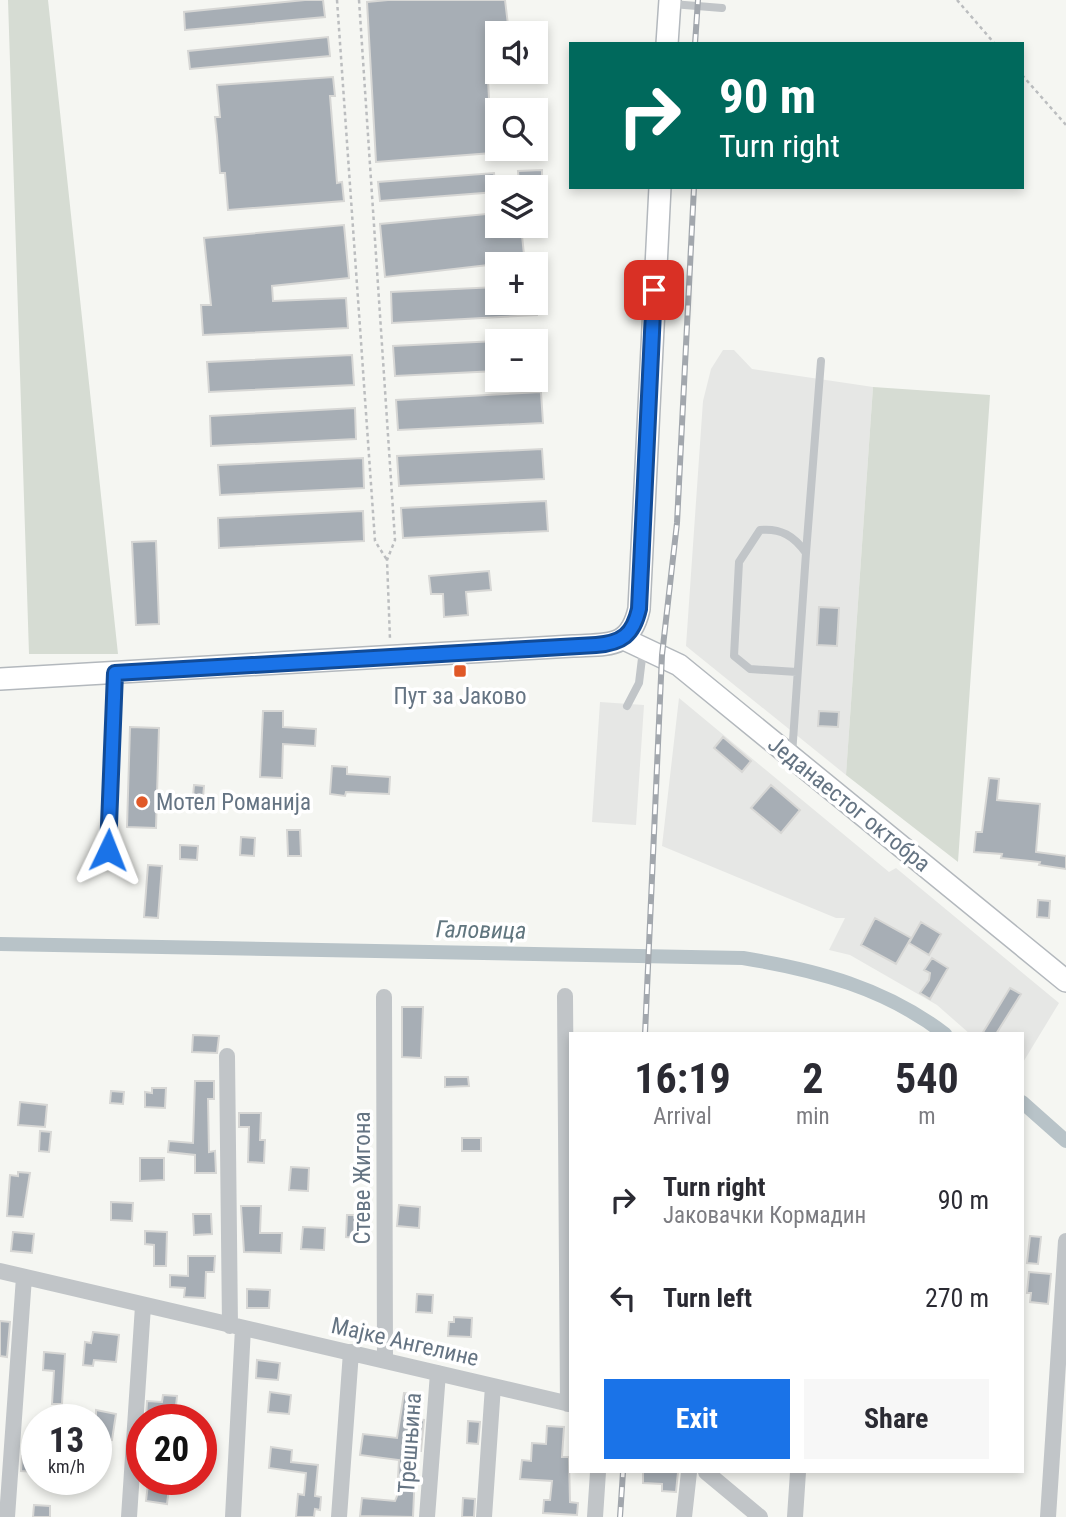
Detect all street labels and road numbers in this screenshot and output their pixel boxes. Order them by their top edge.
street label: Једанаестог октобра [762,730,936,878]
street label: Стеве Жигона [349,1112,376,1244]
street label: Мајке Ангелине [329,1312,481,1372]
street label: Трешњина [393,1392,427,1494]

